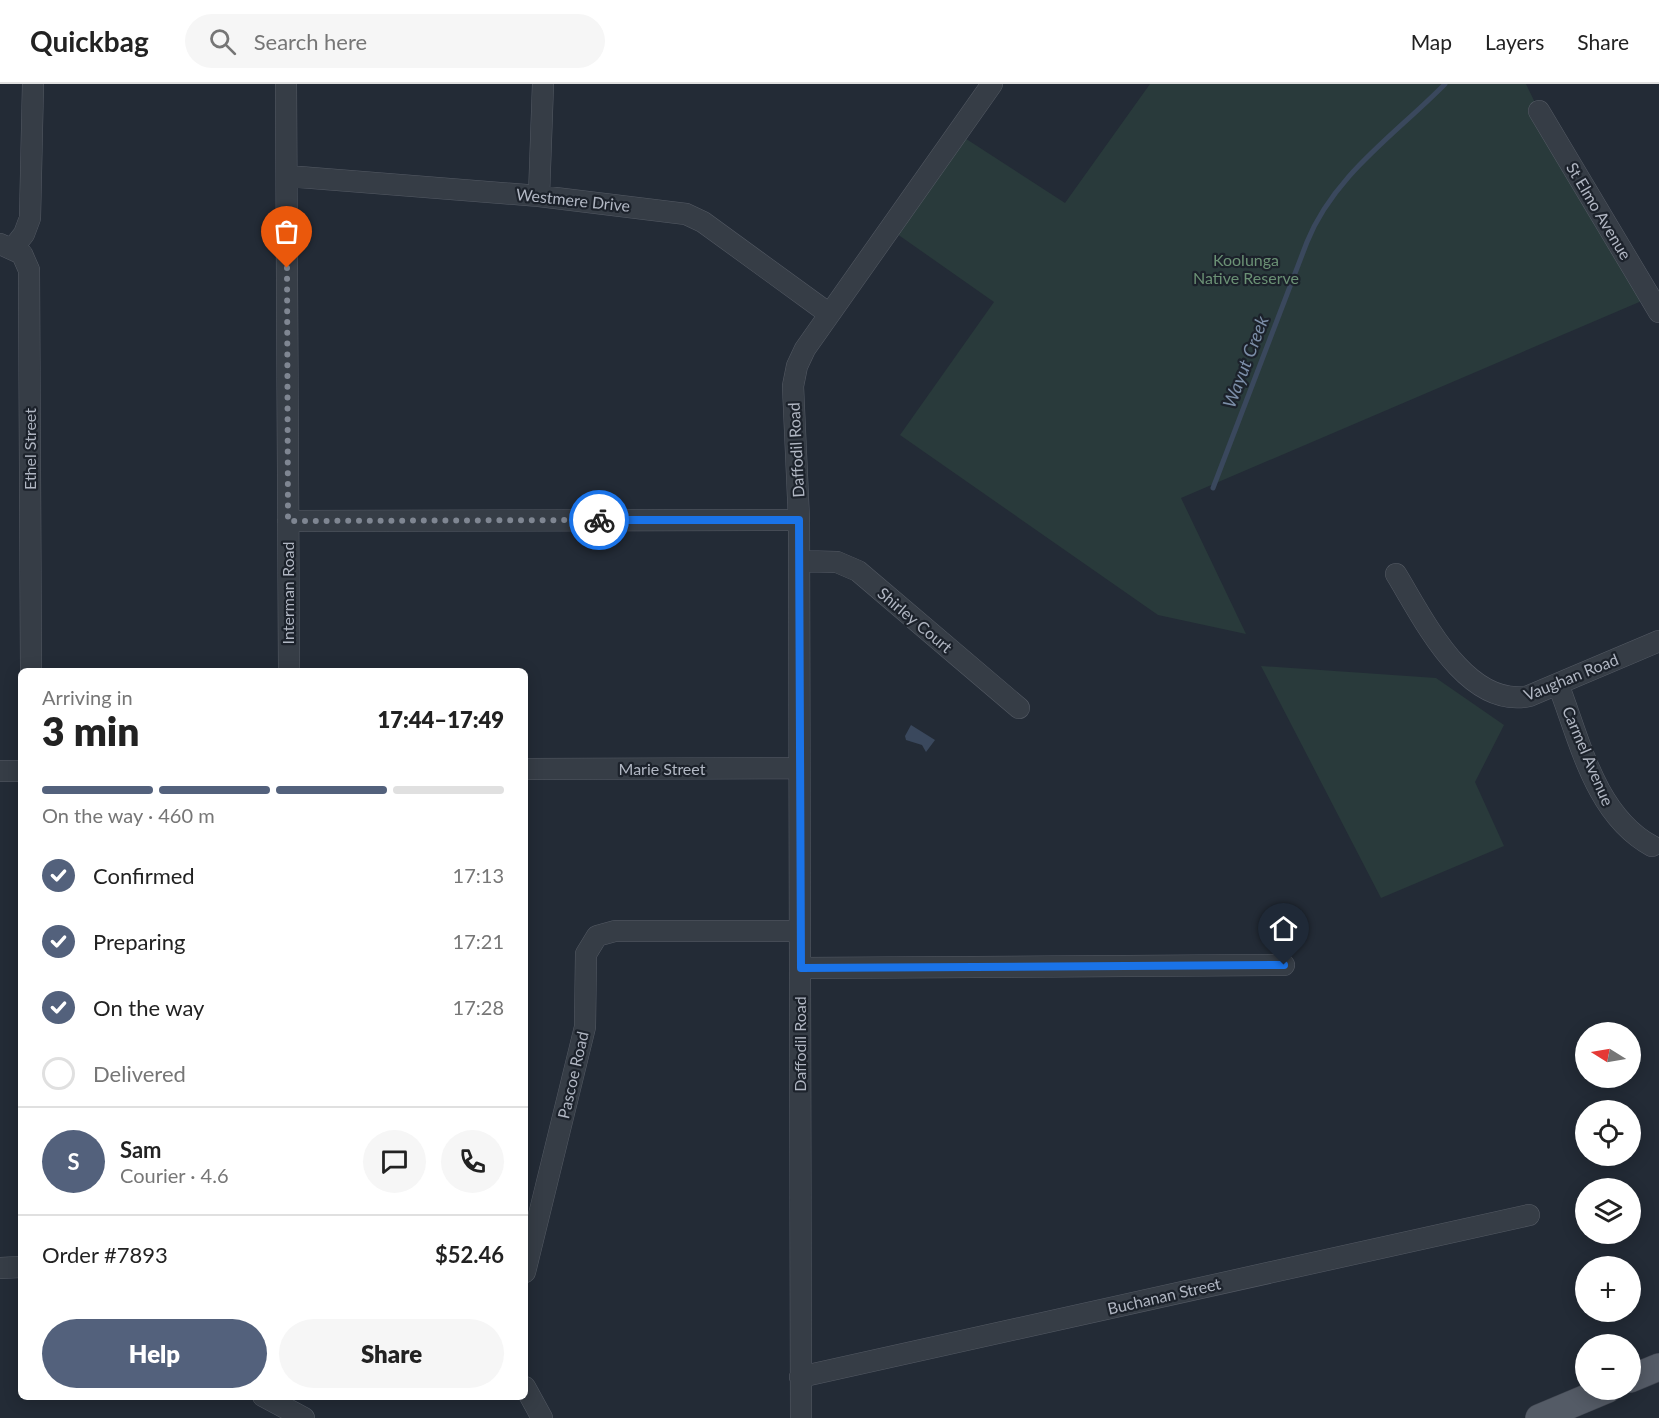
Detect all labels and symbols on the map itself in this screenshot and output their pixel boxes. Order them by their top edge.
street label: St Elmo Avenue [1563,159,1636,263]
street label: Westmere Drive [515,184,631,215]
pin [261,206,312,268]
park label: Koolunga Native Reserve [1193,250,1299,287]
water label: Wayut Creek [1217,312,1273,411]
street label: Daffodil Road [784,402,807,498]
street label: Ethel Street [20,408,39,490]
courier [569,490,629,550]
street label: Interman Road [278,542,297,644]
street label: Shirley Court [874,583,957,656]
street label: Vaughan Road [1521,649,1621,704]
street label: Carmel Avenue [1559,703,1618,808]
street label: Marie Street [619,759,706,778]
pin [1258,903,1309,965]
street label: Daffodil Road [790,996,809,1092]
north arrow [1575,1022,1641,1088]
street label: Pascoe Road [553,1029,592,1120]
street label: Buchanan Street [1105,1273,1223,1318]

